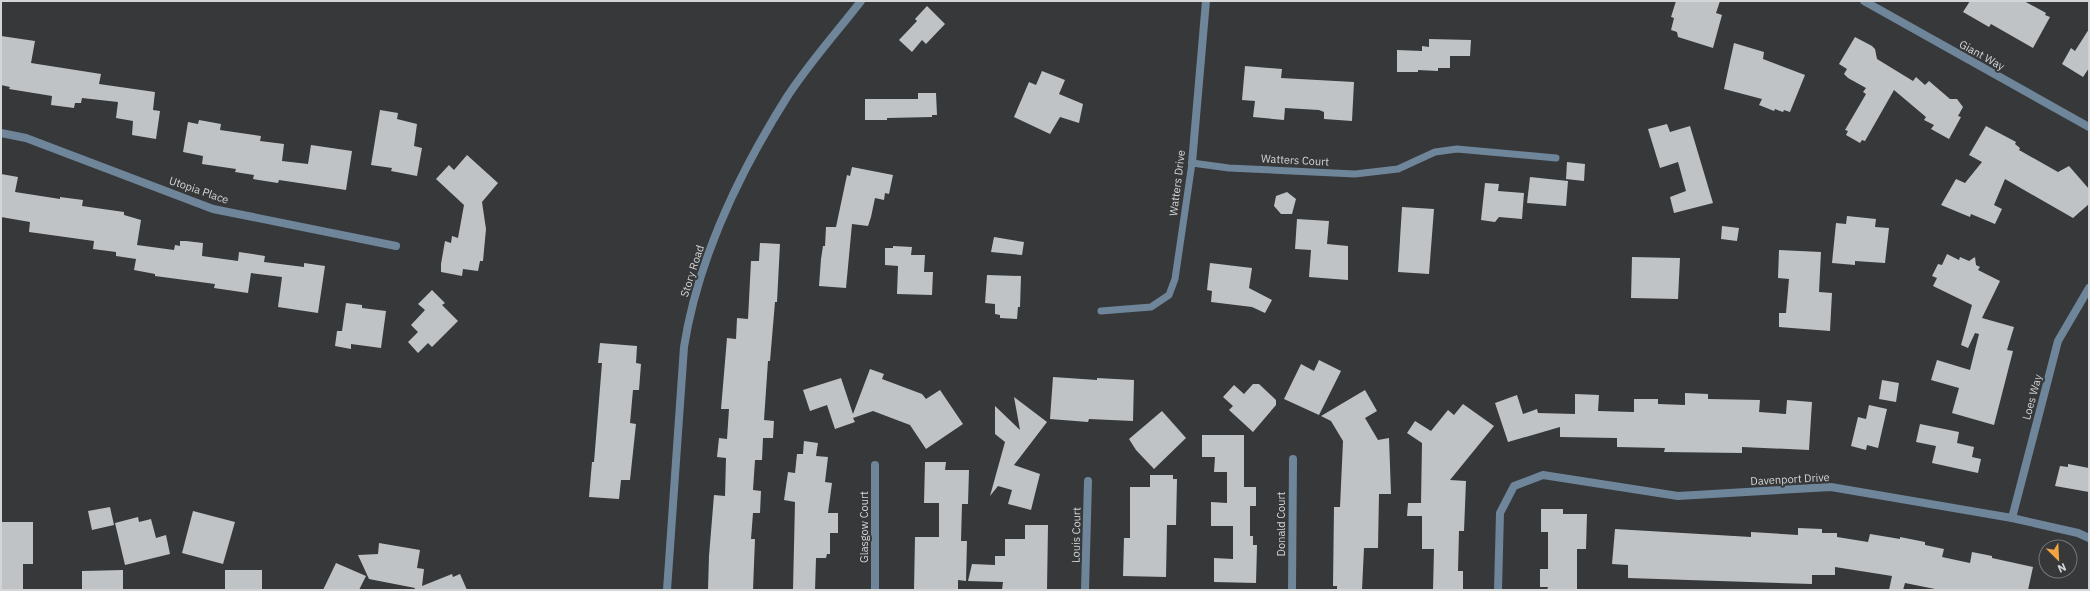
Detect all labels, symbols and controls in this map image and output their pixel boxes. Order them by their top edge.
street label: Giant Way [1957,37,2008,73]
street label: Watters Drive [1166,149,1188,217]
street label: Watters Court [1261,151,1330,169]
street label: Utopia Place [167,173,231,207]
street label: Story Road [677,243,707,299]
street label: Loes Way [2019,372,2045,421]
street label: Davenport Drive [1750,470,1830,488]
street label: Glasgow Court [857,491,871,563]
street label: Donald Court [1274,491,1288,556]
street label: Louis Court [1069,507,1083,563]
north arrow [2038,539,2078,579]
text: N [2056,560,2069,576]

